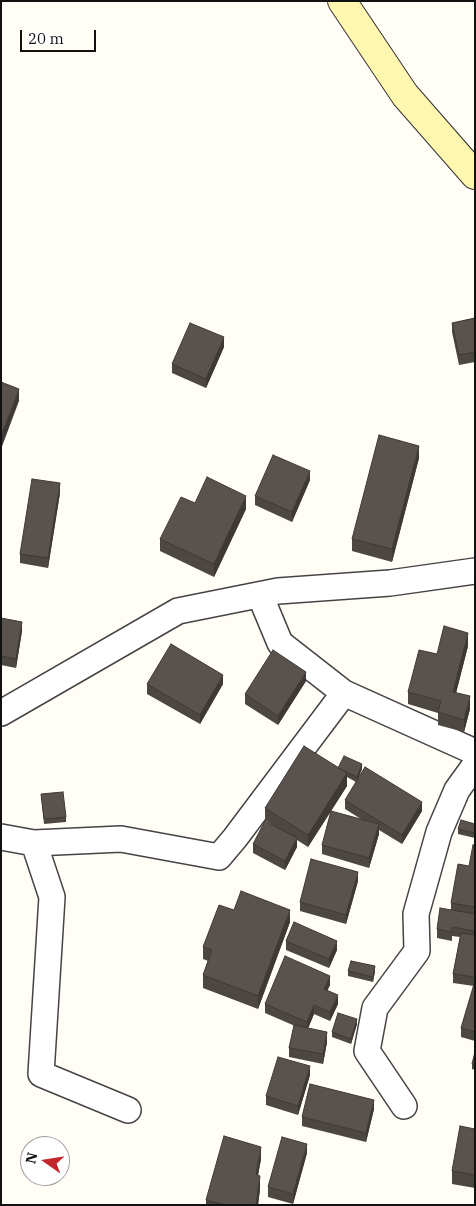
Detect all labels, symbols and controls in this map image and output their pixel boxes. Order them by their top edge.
scale bar [22,20,99,52]
text: 20 m [28,29,64,48]
north arrow [20,1136,70,1186]
text: N [21,1150,41,1165]

